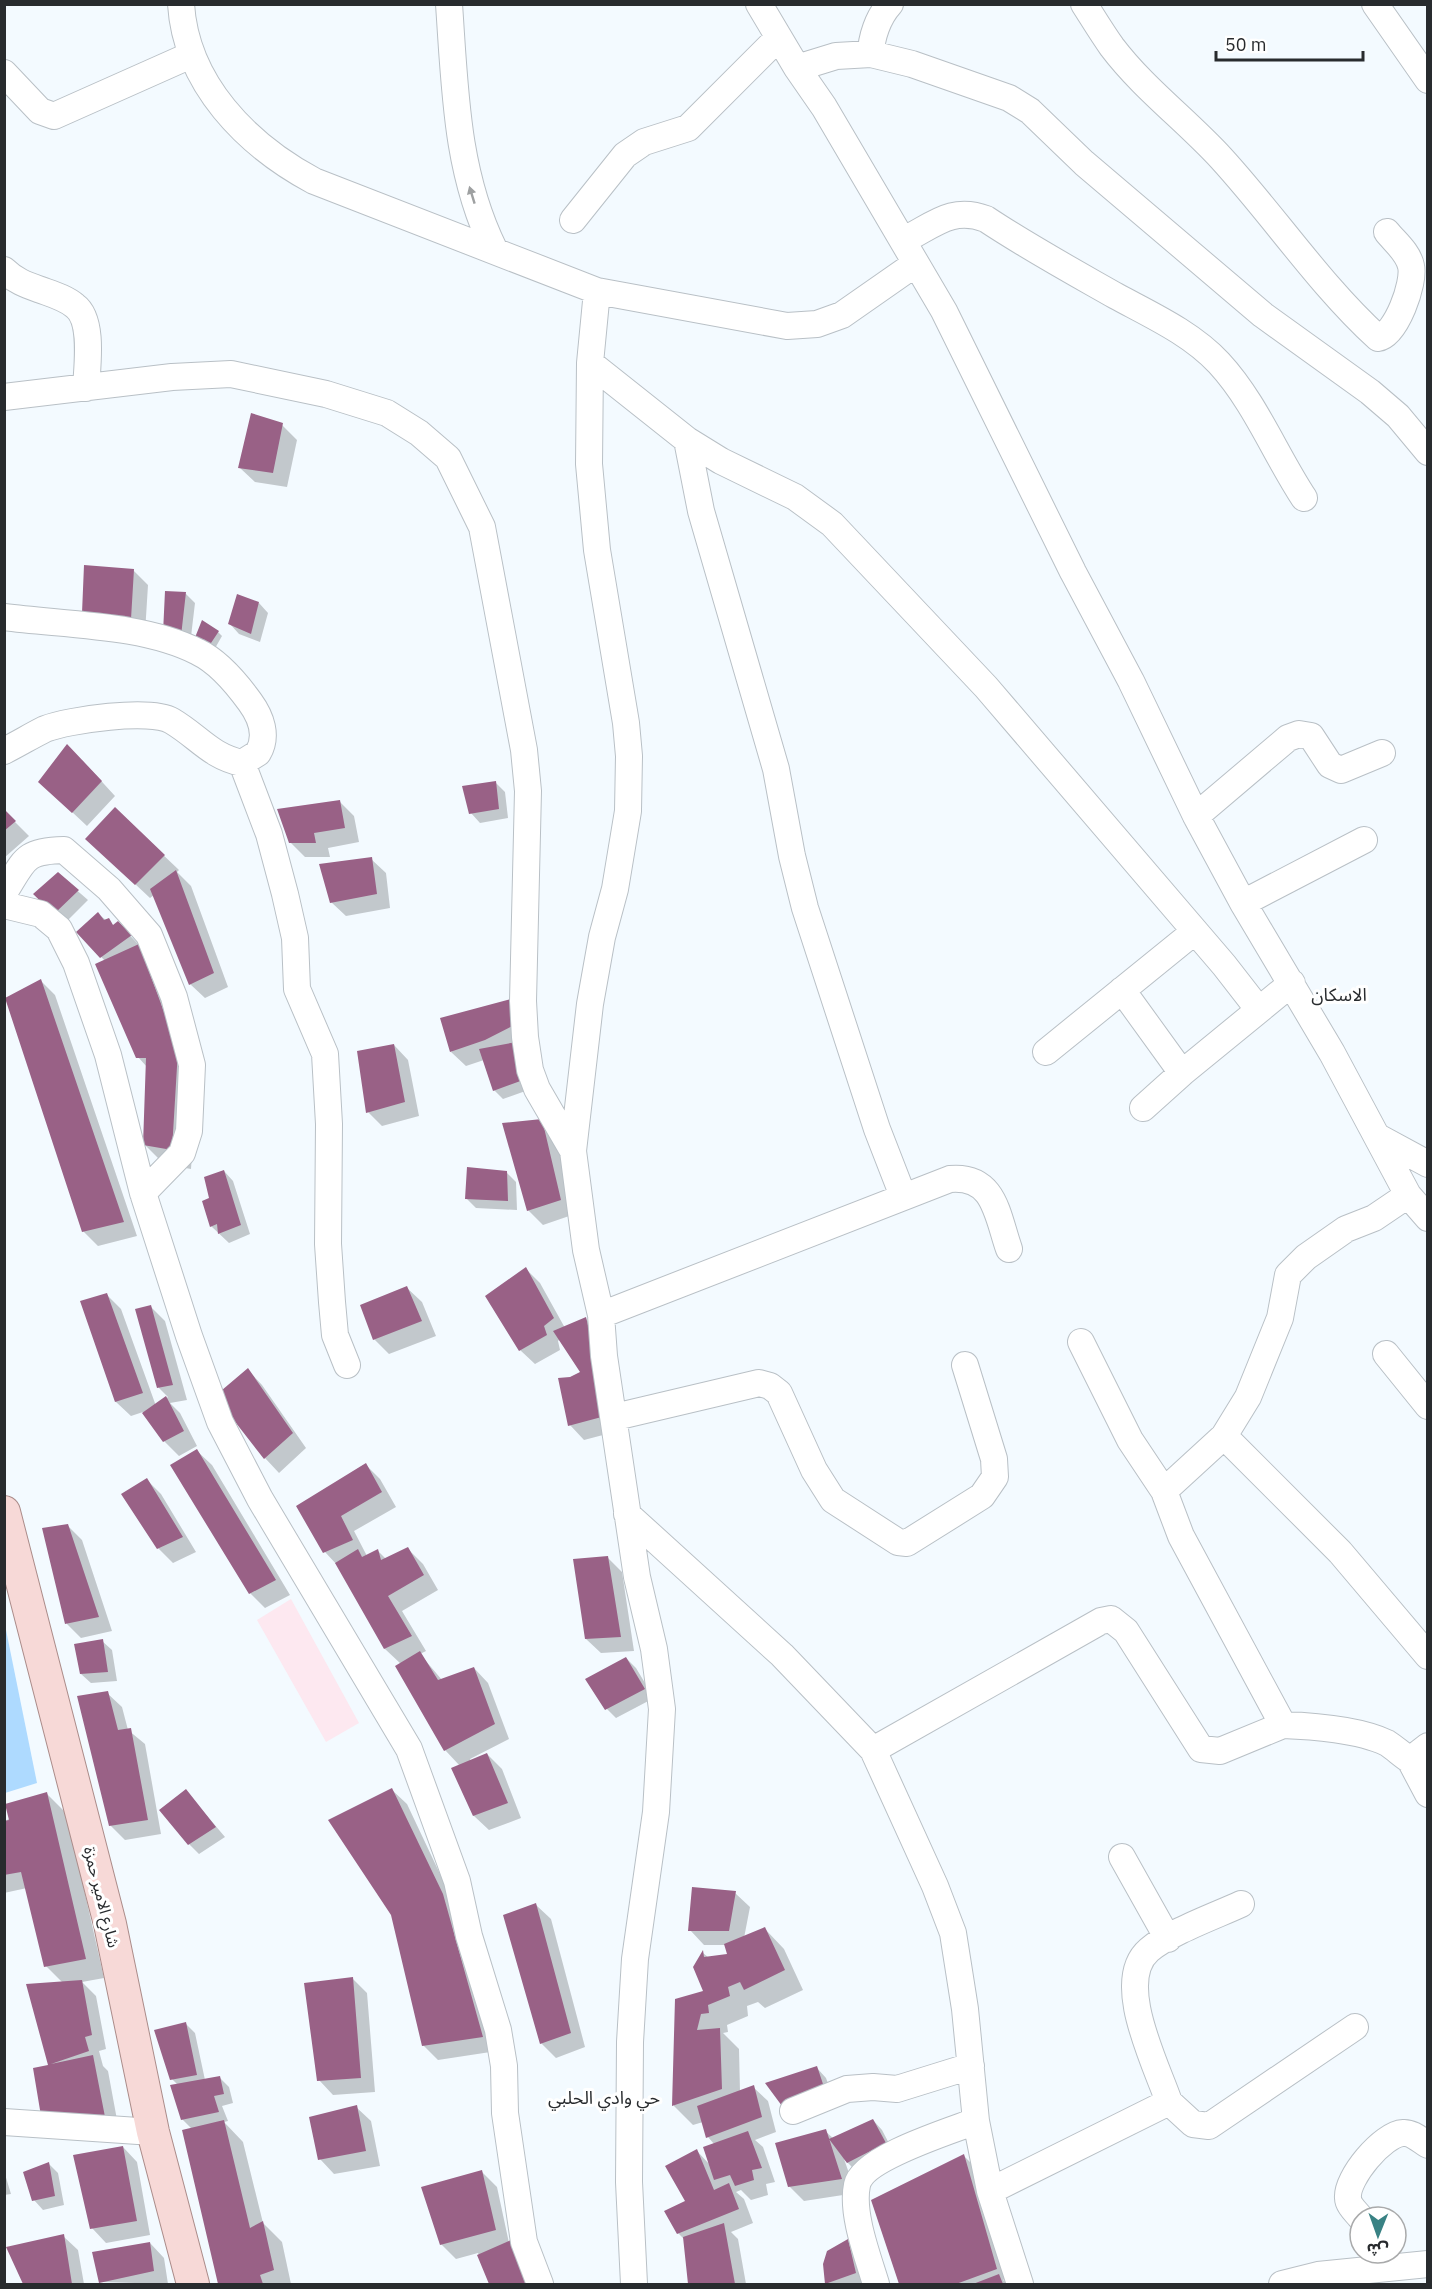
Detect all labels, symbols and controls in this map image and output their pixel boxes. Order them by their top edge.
scale bar [1216,24,1363,62]
text: 50 m [1225,33,1267,56]
one-way arrow [467,186,476,204]
district label: الاسكان [1311,983,1367,1006]
street label: شارع الامير حمزة [77,1844,124,1950]
district label: حي وادي الحلبي [548,2086,660,2111]
north arrow [1348,2205,1408,2265]
text: ش [1367,2240,1389,2260]

